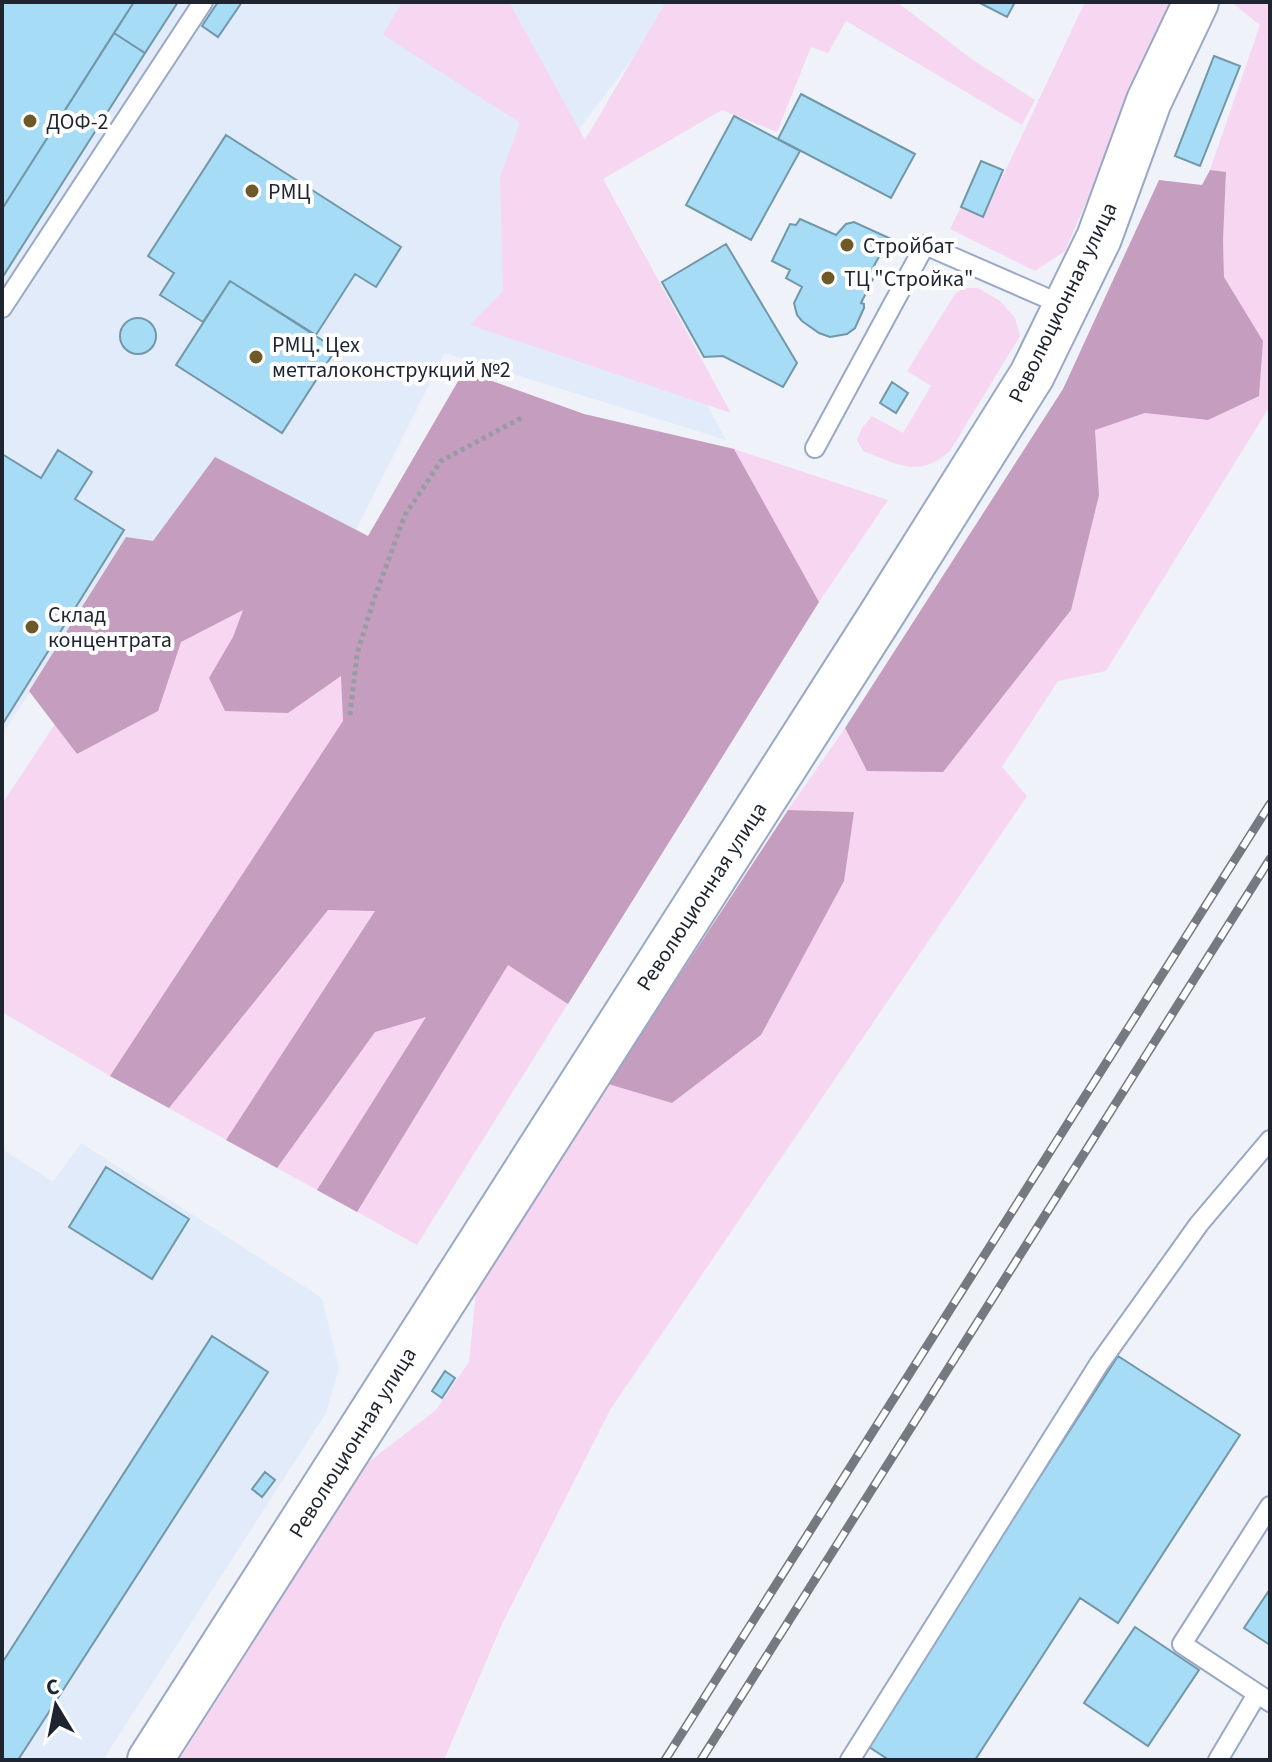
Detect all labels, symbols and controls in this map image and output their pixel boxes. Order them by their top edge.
place label: ДОФ-2 [46,106,108,138]
marker: ДОФ-2 [21,112,39,130]
place label: РМЦ [268,176,311,208]
marker: РМЦ [243,182,261,200]
street label: Революционная улица [1000,197,1125,408]
place label: Стройбат [863,230,954,262]
marker: Стройбат [838,236,856,254]
place label: ТЦ "Стройка" [844,263,973,295]
marker: ТЦ "Стройка" [819,269,837,287]
place label: РМЦ. Цех метталоконструкций №2 [272,329,511,386]
marker: РМЦ. Цех метталоконструкций №2 [247,348,265,366]
place label: Склад концентрата [48,599,172,656]
marker: Склад концентрата [23,618,41,636]
street label: Революционная улица [629,796,775,997]
street label: Революционная улица [281,1341,425,1544]
north arrow [16,1666,96,1746]
text: С [44,1670,62,1704]

